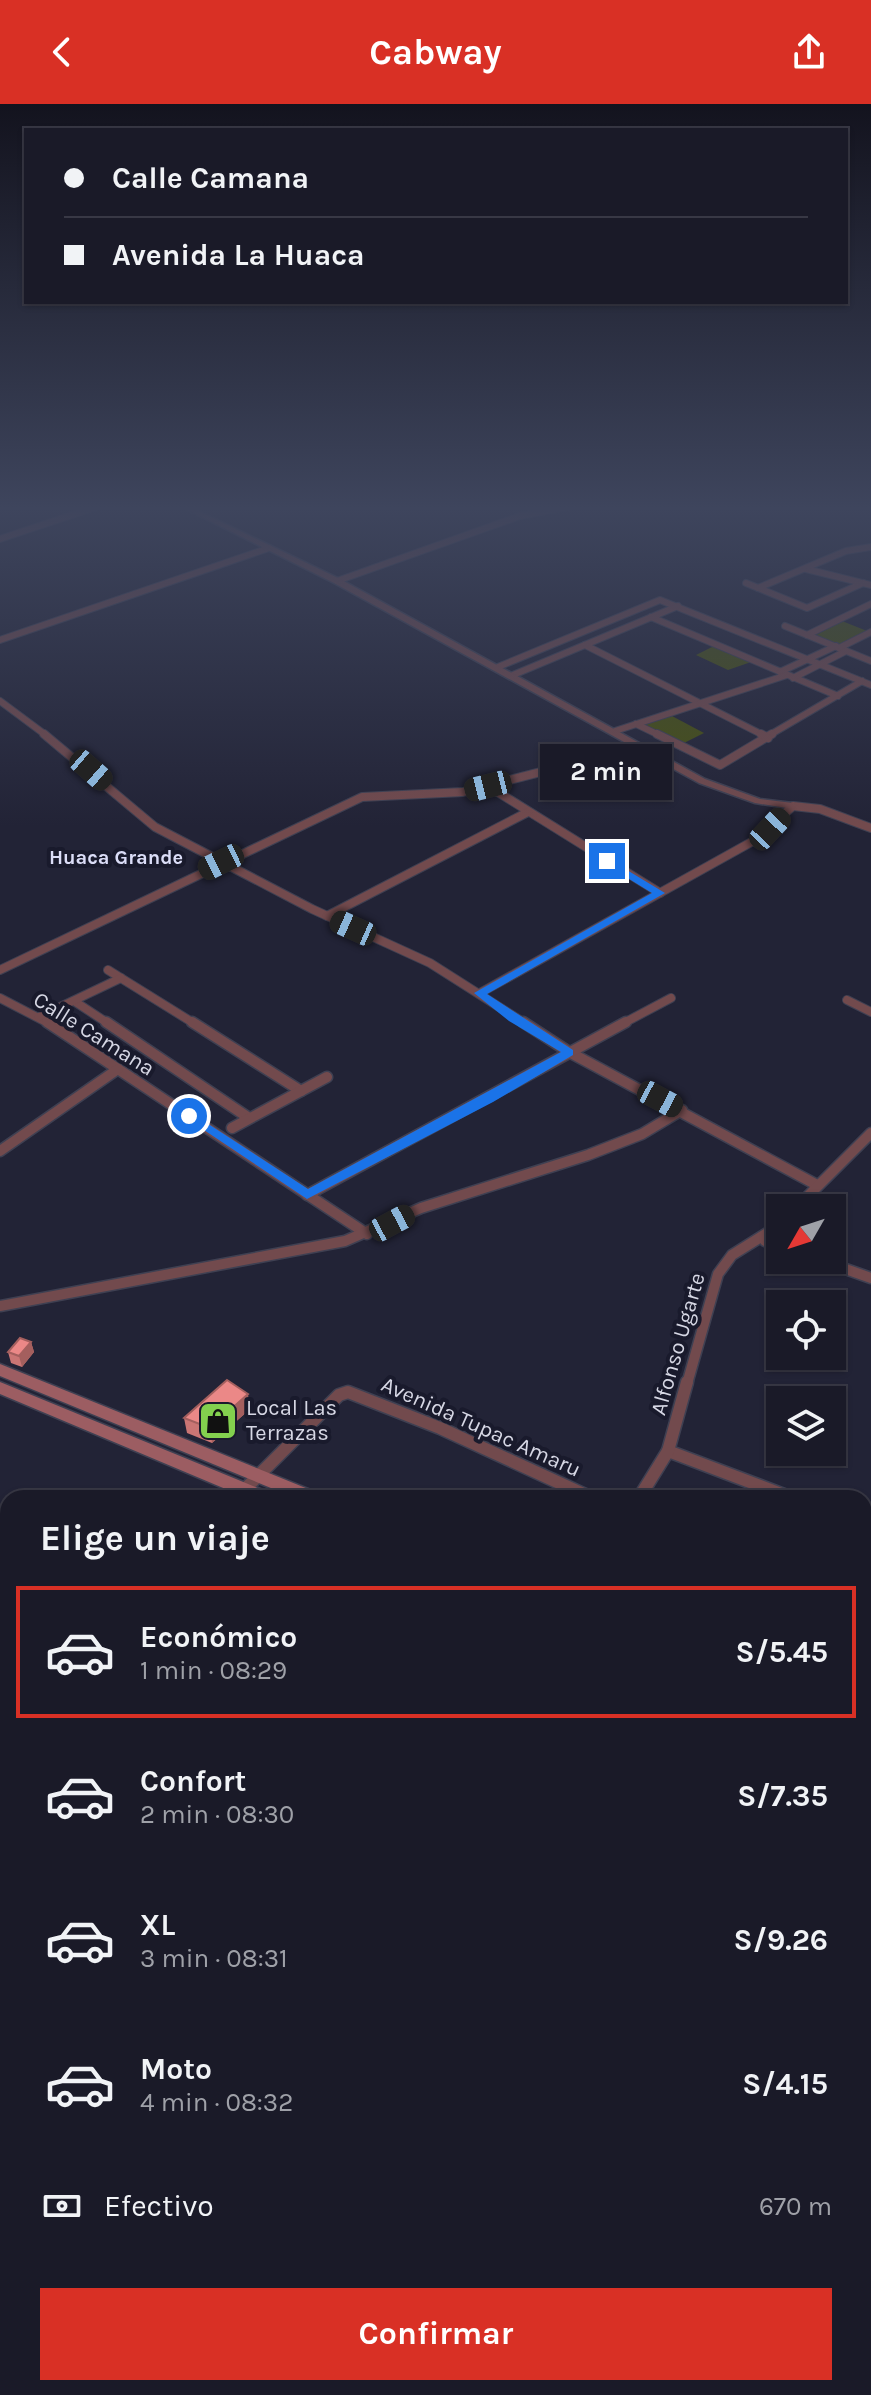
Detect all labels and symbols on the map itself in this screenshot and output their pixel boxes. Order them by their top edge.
car [65,745,117,795]
callout: 2 min [541,745,673,801]
car [462,769,514,803]
car [745,803,795,855]
car [194,841,248,883]
route end [589,843,625,879]
district label: Huaca Grande [49,846,183,869]
car [326,907,380,949]
street label: Calle Camana [29,986,159,1082]
car [633,1077,687,1121]
route start [171,1098,207,1134]
north arrow [766,1194,846,1274]
car [365,1201,419,1245]
street label: Alfonso Ugarte [645,1270,711,1418]
street label: Avenida Tupac Amaru [377,1371,585,1483]
place label: Local Las Terrazas [246,1395,337,1446]
shop icon: Local Las Terrazas [197,1400,239,1442]

